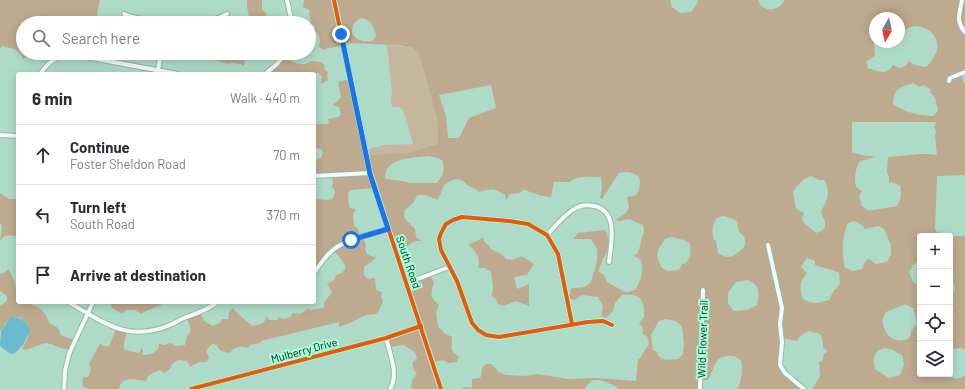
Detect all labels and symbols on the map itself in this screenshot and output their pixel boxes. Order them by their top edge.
north arrow [869,12,905,48]
route end [332,25,350,43]
route start [342,231,360,249]
street label: South Road [394,234,424,290]
street label: Wild Flower Trail [694,300,710,378]
street label: Mulberry Drive [269,335,339,365]

